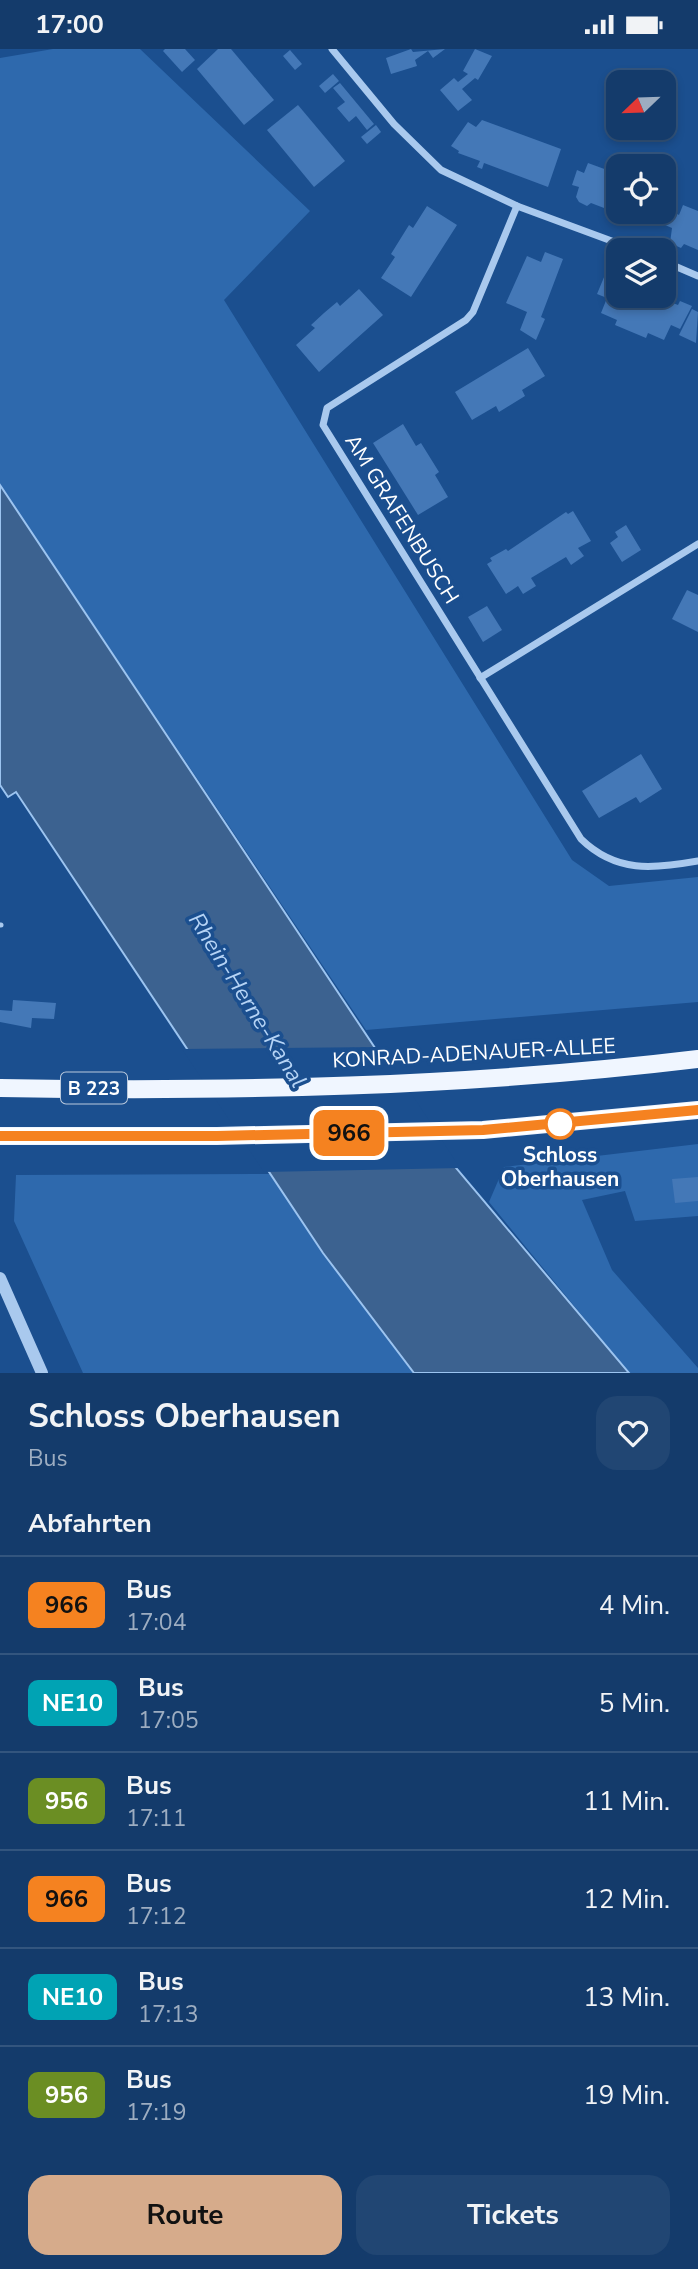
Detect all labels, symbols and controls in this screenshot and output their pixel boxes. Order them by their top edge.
text: 17:00 [35,7,104,42]
north arrow [606,70,676,140]
map controls [606,70,676,308]
button: locate [606,154,676,224]
button: layers [606,238,676,308]
street label: AM GRAFENBUSCH [339,429,465,609]
water label: Rhein-Herne-Kanal [181,907,314,1094]
street label: KONRAD-ADENAUER-ALLEE [332,1032,616,1074]
road number: B 223 [61,1072,127,1103]
marker: Schloss Oberhausen [545,1109,575,1139]
line badge: 966 [309,1110,389,1156]
text: 966 [327,1117,371,1149]
place label: Schloss Oberhausen [501,1141,619,1193]
text: Schloss Oberhausen [28,1394,340,1439]
button: heart [596,1396,670,1470]
text: Bus [28,1443,68,1474]
text: Abfahrten [28,1506,152,1541]
text: Bus [126,1572,172,1607]
text: 4 Min. [599,1588,670,1623]
text: 966 [45,1589,88,1621]
text: 17:04 [126,1607,186,1638]
text: Bus [138,1670,184,1705]
text: 5 Min. [599,1686,670,1721]
text: NE10 [42,1687,103,1719]
text: 17:05 [138,1705,199,1736]
text: Bus [126,1768,172,1803]
text: 11 Min. [583,1784,670,1819]
text: 956 [45,1785,88,1817]
text: 17:11 [126,1803,186,1834]
text: Bus [126,1866,172,1901]
text: 12 Min. [583,1882,670,1917]
text: 966 [45,1883,88,1915]
text: 17:12 [126,1901,186,1932]
text: Bus [138,1964,184,1999]
text: 13 Min. [583,1980,670,2015]
text: NE10 [42,1981,103,2013]
text: 17:13 [138,1999,199,2030]
text: Bus [126,2062,172,2097]
text: 19 Min. [583,2078,670,2113]
text: 956 [45,2079,88,2111]
text: 17:19 [126,2097,186,2128]
button: Route [28,2175,342,2255]
button: Tickets [356,2175,670,2255]

